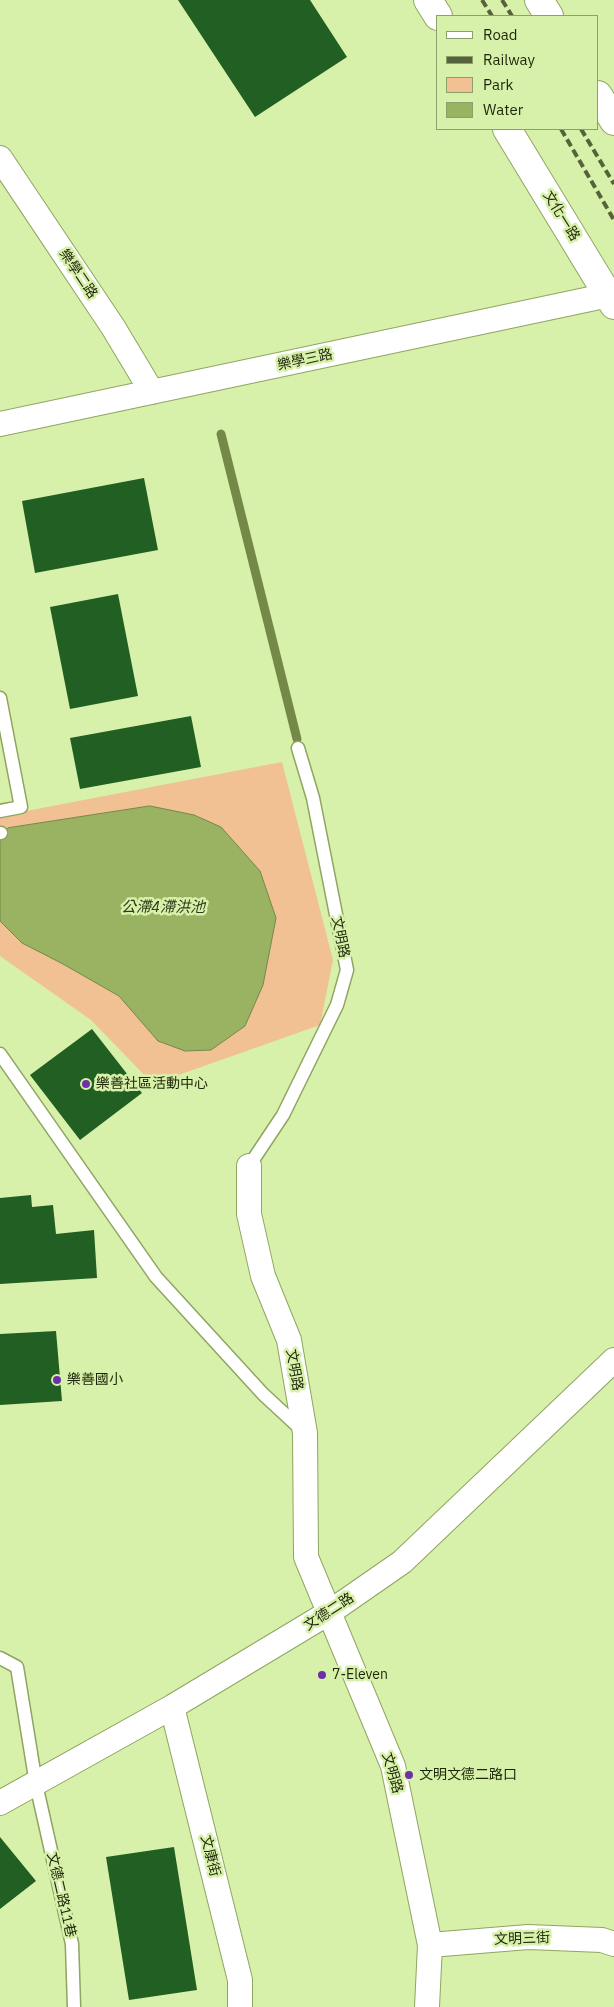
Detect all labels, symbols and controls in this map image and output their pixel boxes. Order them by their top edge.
legend [436,15,599,130]
text: Road [483,25,518,44]
text: Railway [483,50,535,69]
text: Park [483,75,513,94]
text: Water [483,100,523,119]
street label: 文化一路 [539,188,583,244]
street label: 樂學二路 [55,246,101,302]
street label: 樂學三路 [276,346,334,374]
water label: 公滯4滯洪池 [121,899,205,917]
street label: 文明路 [328,915,352,959]
place label: 樂善社區活動中心 [96,1076,208,1092]
marker: 樂善社區活動中心 [80,1078,92,1090]
street label: 文明路 [282,1348,306,1392]
place label: 樂善國小 [67,1372,123,1388]
marker: 樂善國小 [51,1374,63,1386]
street label: 文德二路 [301,1590,357,1634]
place label: 7-Eleven [332,1667,388,1683]
marker: 7-Eleven [316,1669,328,1681]
street label: 文明路 [378,1750,406,1796]
place label: 文明文德二路口 [419,1767,517,1783]
marker: 文明文德二路口 [403,1769,415,1781]
street label: 文康街 [197,1834,223,1878]
street label: 文德二路11巷 [43,1851,79,1939]
street label: 文明三街 [494,1930,550,1948]

